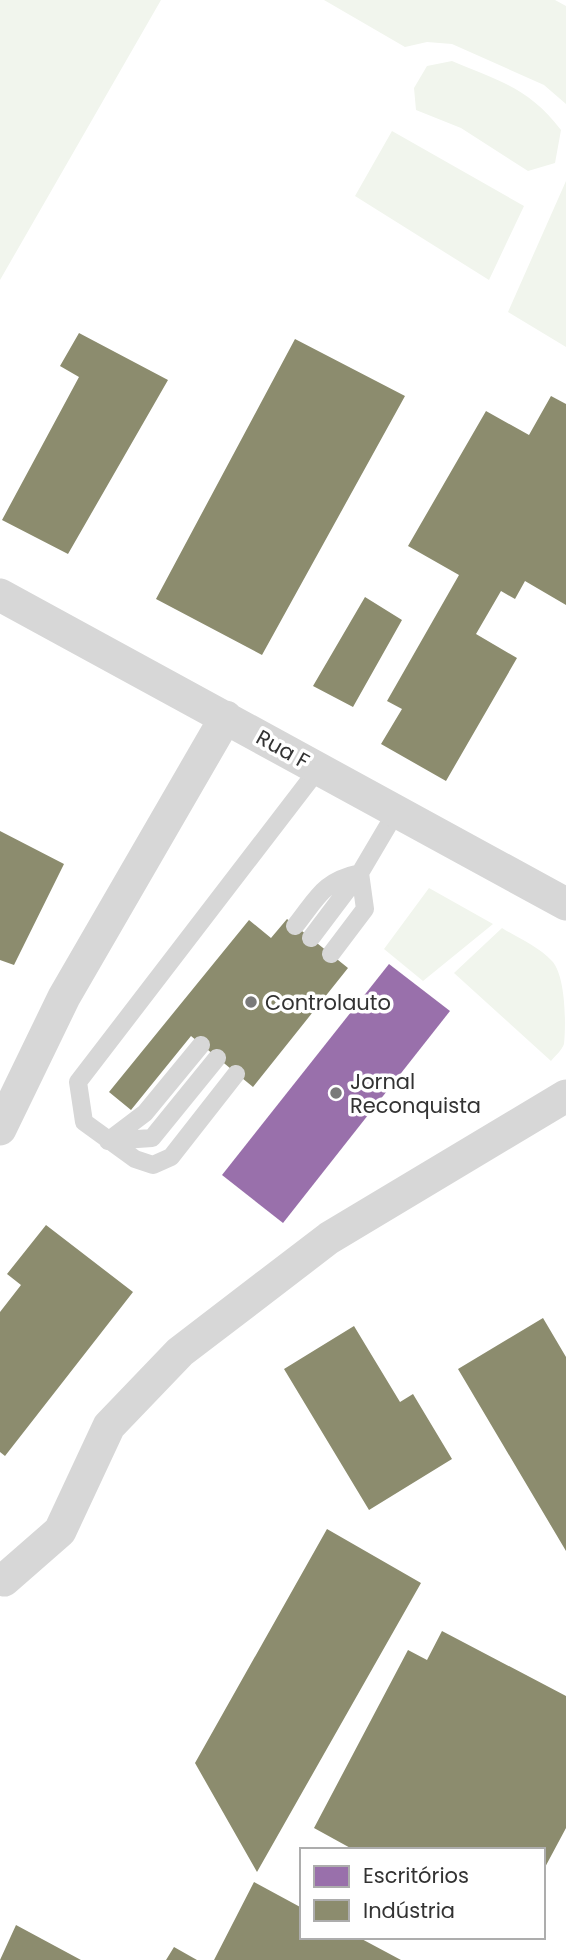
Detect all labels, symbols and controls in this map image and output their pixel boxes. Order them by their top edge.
street label: Rua F [251,723,315,775]
place label: Controlauto [265,988,391,1017]
marker: Controlauto [243,994,259,1010]
place label: Jornal Reconquista [350,1067,481,1120]
marker: Jornal Reconquista [328,1085,344,1101]
legend [300,1848,545,1939]
text: Escritórios [363,1861,469,1890]
text: Indústria [363,1896,455,1925]

